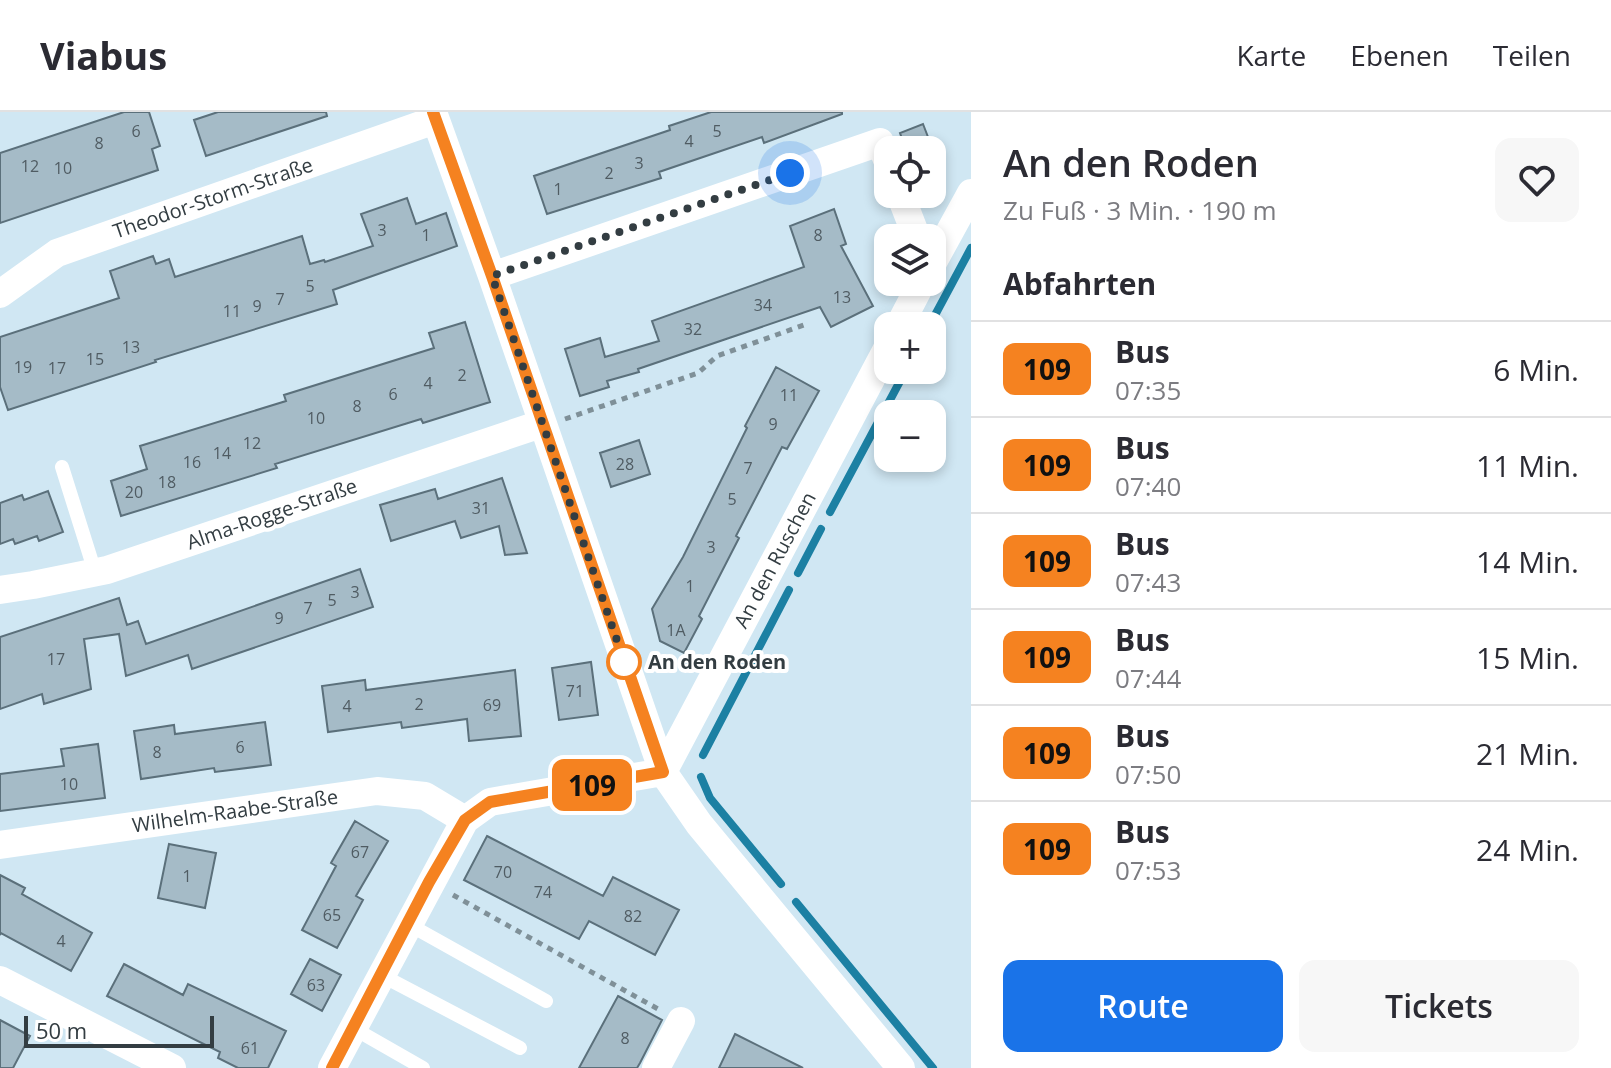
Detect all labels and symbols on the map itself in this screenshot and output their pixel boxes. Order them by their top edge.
house number: 6 [131,120,141,142]
house number: 5 [712,120,722,142]
house number: 4 [684,130,694,152]
house number: 8 [94,132,104,154]
street label: Theodor-Storm-Straße [109,151,316,244]
house number: 3 [634,152,644,174]
your location [770,153,810,193]
house number: 12 [21,155,39,177]
house number: 10 [54,157,72,179]
house number: 2 [604,162,614,184]
house number: 1 [553,178,563,200]
house number: 3 [377,219,387,241]
house number: 1 [421,224,431,246]
house number: 8 [813,224,823,246]
house number: 5 [305,275,315,297]
house number: 13 [833,286,851,308]
house number: 7 [275,288,285,310]
house number: 34 [754,294,772,316]
house number: 9 [252,295,262,317]
house number: 11 [223,300,241,322]
house number: 32 [684,318,702,340]
house number: 13 [122,336,140,358]
house number: 15 [86,348,104,370]
house number: 19 [14,356,32,378]
house number: 17 [48,357,66,379]
house number: 2 [457,364,467,386]
house number: 4 [423,372,433,394]
house number: 6 [388,383,398,405]
house number: 11 [780,384,798,406]
house number: 8 [352,395,362,417]
house number: 10 [307,407,325,429]
house number: 9 [768,413,778,435]
house number: 12 [243,432,261,454]
house number: 14 [213,442,231,464]
house number: 16 [183,451,201,473]
house number: 28 [616,453,634,475]
house number: 7 [743,457,753,479]
house number: 18 [158,471,176,493]
street label: Alma-Rogge-Straße [183,472,361,555]
house number: 20 [125,481,143,503]
street label: An den Ruschen [727,487,822,633]
house number: 5 [727,488,737,510]
house number: 31 [472,497,490,519]
house number: 3 [706,536,716,558]
house number: 1 [685,575,695,597]
house number: 3 [350,581,360,603]
house number: 5 [327,589,337,611]
house number: 7 [303,597,313,619]
house number: 9 [274,607,284,629]
house number: 1A [666,619,687,641]
marker: An den Roden [607,645,641,679]
house number: 17 [47,648,65,670]
place label: An den Roden [648,648,786,675]
house number: 71 [566,680,584,702]
house number: 2 [414,693,424,715]
house number: 69 [483,694,501,716]
house number: 4 [342,695,352,717]
house number: 6 [235,736,245,758]
house number: 8 [152,741,162,763]
line badge: 109 [546,759,638,811]
house number: 10 [60,773,78,795]
street label: Wilhelm-Raabe-Straße [130,783,340,838]
house number: 67 [351,841,369,863]
house number: 70 [494,861,512,883]
house number: 1 [182,865,192,887]
house number: 74 [534,881,552,903]
house number: 65 [323,904,341,926]
house number: 82 [624,905,642,927]
house number: 4 [56,930,66,952]
house number: 63 [307,974,325,996]
scale bar [24,1012,214,1048]
house number: 8 [620,1027,630,1049]
house number: 61 [241,1037,259,1059]

